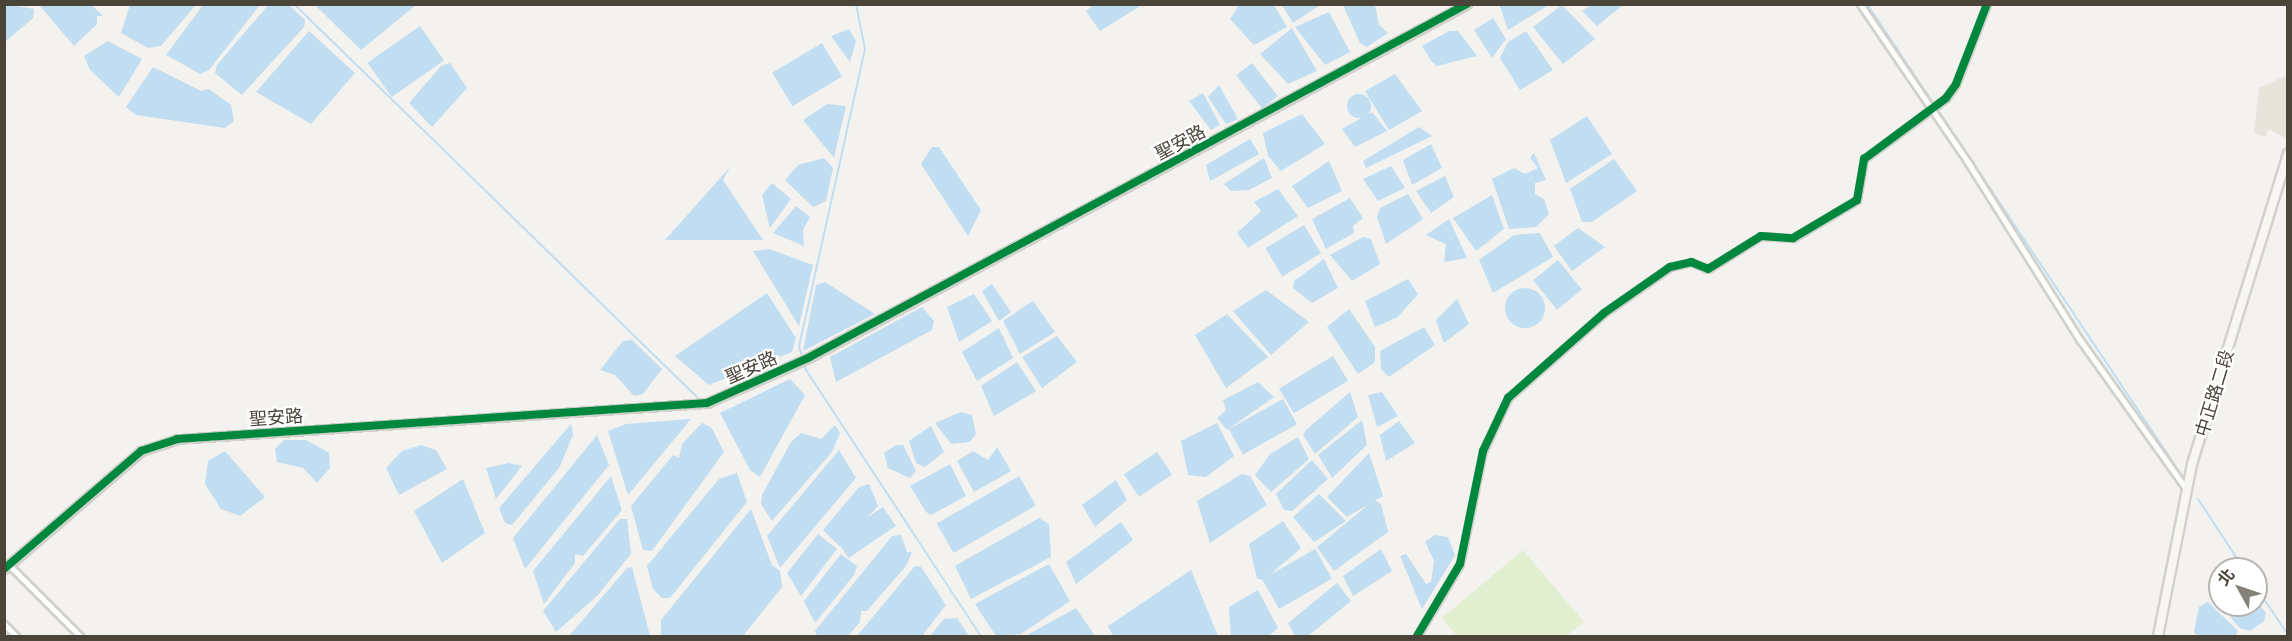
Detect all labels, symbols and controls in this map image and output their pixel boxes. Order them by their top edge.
street label: 聖安路 [1151,120,1209,164]
street label: 聖安路 [722,346,780,388]
street label: 中正路二段 [2191,347,2237,439]
street label: 聖安路 [248,404,304,430]
north arrow [2208,557,2268,617]
text: 北 [2213,564,2238,589]

